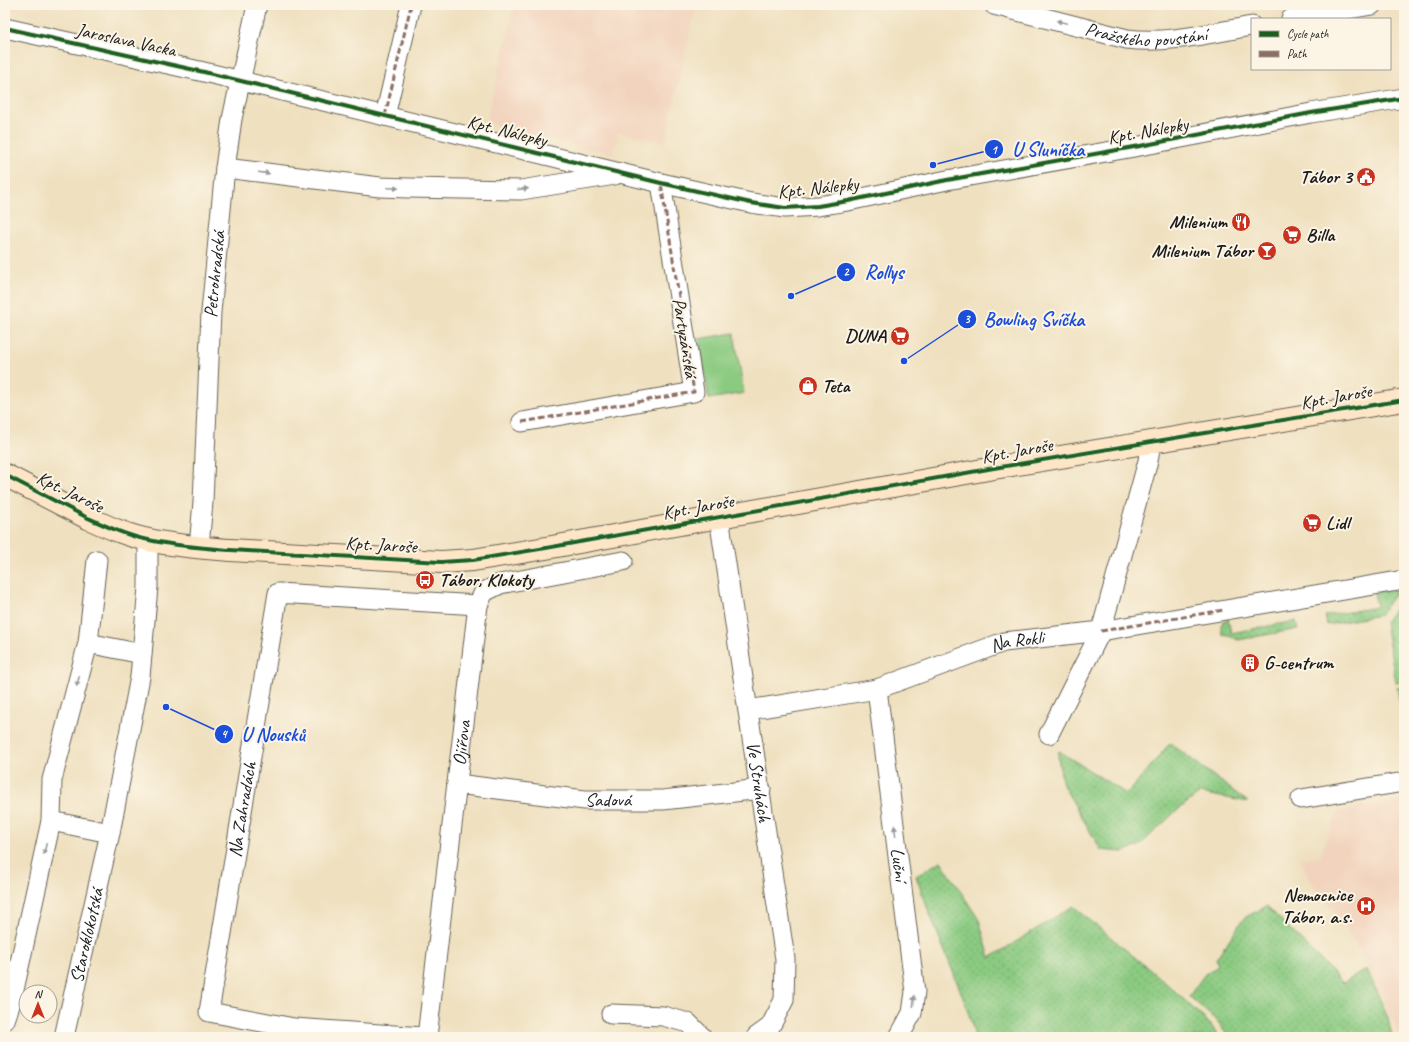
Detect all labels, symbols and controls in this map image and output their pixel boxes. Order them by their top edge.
street label: Pražského povstání [1083,17,1213,52]
street label: Jaroslava Vacka [73,18,180,63]
legend [1251,18,1391,70]
one-way arrow [1056,19,1069,25]
text: Cycle path [1287,26,1329,42]
text: Path [1287,46,1307,62]
street label: Kpt. Nálepky [465,110,551,153]
street label: Kpt. Nálepky [1106,112,1192,150]
callout: U Sluníčka [984,133,1092,165]
text: U Sluníčka [1012,137,1086,162]
text: 1 [991,142,998,158]
place label: Tábor 3 [1300,165,1354,189]
public building icon: Tábor 3 [1355,166,1377,188]
one-way arrow [258,170,270,176]
street label: Kpt. Nálepky [776,172,861,204]
one-way arrow [387,184,399,191]
one-way arrow [517,186,529,192]
place label: Milenium [1169,210,1228,234]
restaurant icon: Milenium [1230,211,1252,233]
place label: Billa [1306,223,1336,247]
supermarket icon: Billa [1281,224,1303,246]
street label: Petrohradská [199,228,231,318]
place label: Milenium Tábor [1151,239,1255,263]
bar icon: Milenium Tábor [1256,240,1278,262]
callout: Rollys [836,256,911,288]
text: Rollys [865,260,905,285]
text: 2 [843,264,850,280]
street label: Partyzánská [667,296,703,381]
callout: Bowling Svíčka [957,303,1092,335]
text: Bowling Svíčka [984,307,1086,332]
text: 3 [964,311,971,327]
place label: DUNA [845,324,887,348]
supermarket icon: DUNA [889,325,911,347]
place label: Teta [822,374,851,398]
shop icon: Teta [797,375,819,397]
street label: Kpt. Jaroše [1299,379,1375,415]
street label: Kpt. Jaroše [980,433,1056,469]
street label: Kpt. Jaroše [33,466,109,519]
street label: Kpt. Jaroše [661,489,737,525]
place label: Lidl [1326,511,1353,535]
supermarket icon: Lidl [1301,512,1323,534]
street label: Kpt. Jaroše [345,531,419,559]
place label: Tábor, Klokoty [439,568,536,592]
bus stop icon: Tábor, Klokoty [414,569,436,591]
street label: Na Rokli [986,625,1048,658]
place label: G-centrum [1264,651,1335,675]
building icon: G-centrum [1239,652,1261,674]
one-way arrow [75,675,81,687]
callout: U Nousků [214,718,313,750]
street label: Ojířova [447,718,476,767]
text: U Nousků [241,722,306,747]
text: 4 [221,726,228,742]
street label: Ve Struhách [741,740,777,825]
street label: Na Zahradách [223,759,262,859]
street label: Sadová [585,788,633,812]
one-way arrow [892,825,898,837]
one-way arrow [42,842,48,855]
street label: Luční [885,847,914,887]
place label: Nemocnice Tábor, a.s. [1282,883,1354,929]
street label: Staroklokotská [65,884,110,985]
hospital icon: Nemocnice Tábor, a.s. [1355,895,1377,917]
north arrow [18,984,58,1024]
text: N [35,987,44,1001]
one-way arrow [910,995,917,1007]

